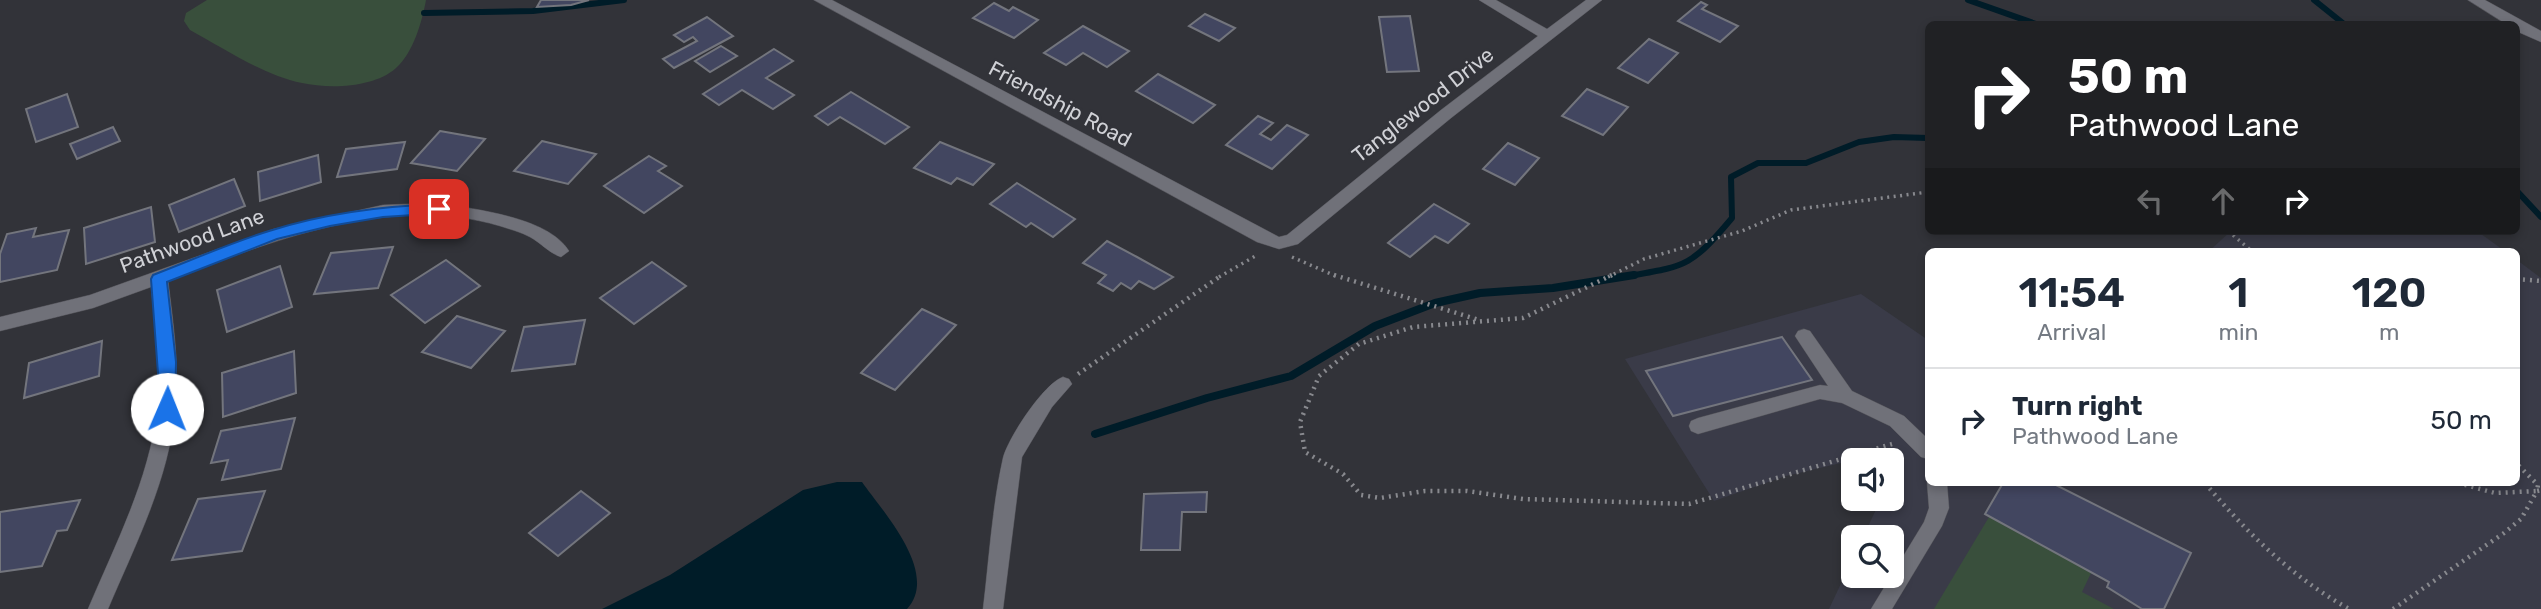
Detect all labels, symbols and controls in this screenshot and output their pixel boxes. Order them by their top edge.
street label: Tanglewood Drive [1347,42,1498,168]
text: 50 m [2068,47,2188,105]
icon: right [1953,49,2044,140]
street label: Friendship Road [985,55,1136,152]
text: Pathwood Lane [2068,106,2299,144]
pin [409,179,469,239]
icon: left [2131,182,2169,220]
icon: ahead [2204,182,2242,220]
icon: right [2277,182,2315,220]
icon: arrive [420,190,458,228]
street label: Pathwood Lane [116,203,267,278]
text: 11:54 [2018,268,2125,318]
text: 1 [2228,268,2248,318]
text: 120 [2352,268,2427,318]
text: Arrival [2037,318,2106,346]
text: min [2218,318,2258,346]
text: m [2379,318,2399,346]
position arrow [130,372,204,446]
text: Turn right [2012,391,2142,422]
icon: right [1953,402,1991,440]
text: 50 m [2431,405,2492,436]
text: Pathwood Lane [2012,422,2178,450]
map controls [1841,448,1904,588]
button: sound [1841,448,1904,511]
button: search [1841,525,1904,588]

